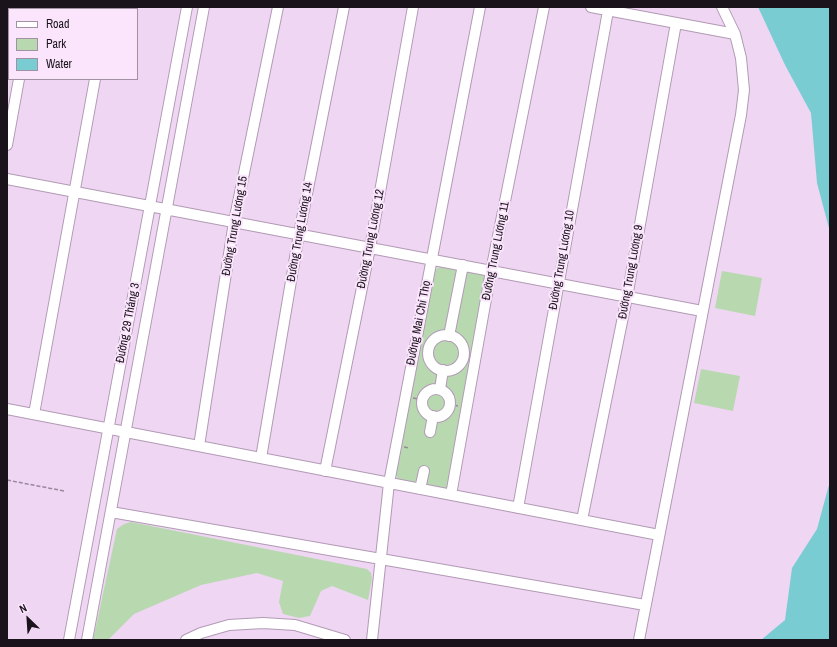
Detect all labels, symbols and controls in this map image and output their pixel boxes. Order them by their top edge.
legend [8,8,138,80]
text: Road [46,16,70,32]
text: Park [46,36,66,52]
text: Water [46,56,72,72]
street label: Đường Trung Lương 15 [219,175,251,277]
street label: Đường Trung Lương 14 [284,181,316,283]
street label: Đường Trung Lương 12 [354,188,388,290]
street label: Đường Trung Lương 11 [479,200,513,302]
street label: Đường Trung Lương 10 [546,209,578,311]
street label: Đường Trung Lương 9 [616,224,646,320]
street label: Đường Mai Chí Thọ [404,279,434,367]
street label: Đường 29 Tháng 3 [113,282,143,364]
north arrow [8,599,48,639]
text: N [17,600,29,616]

